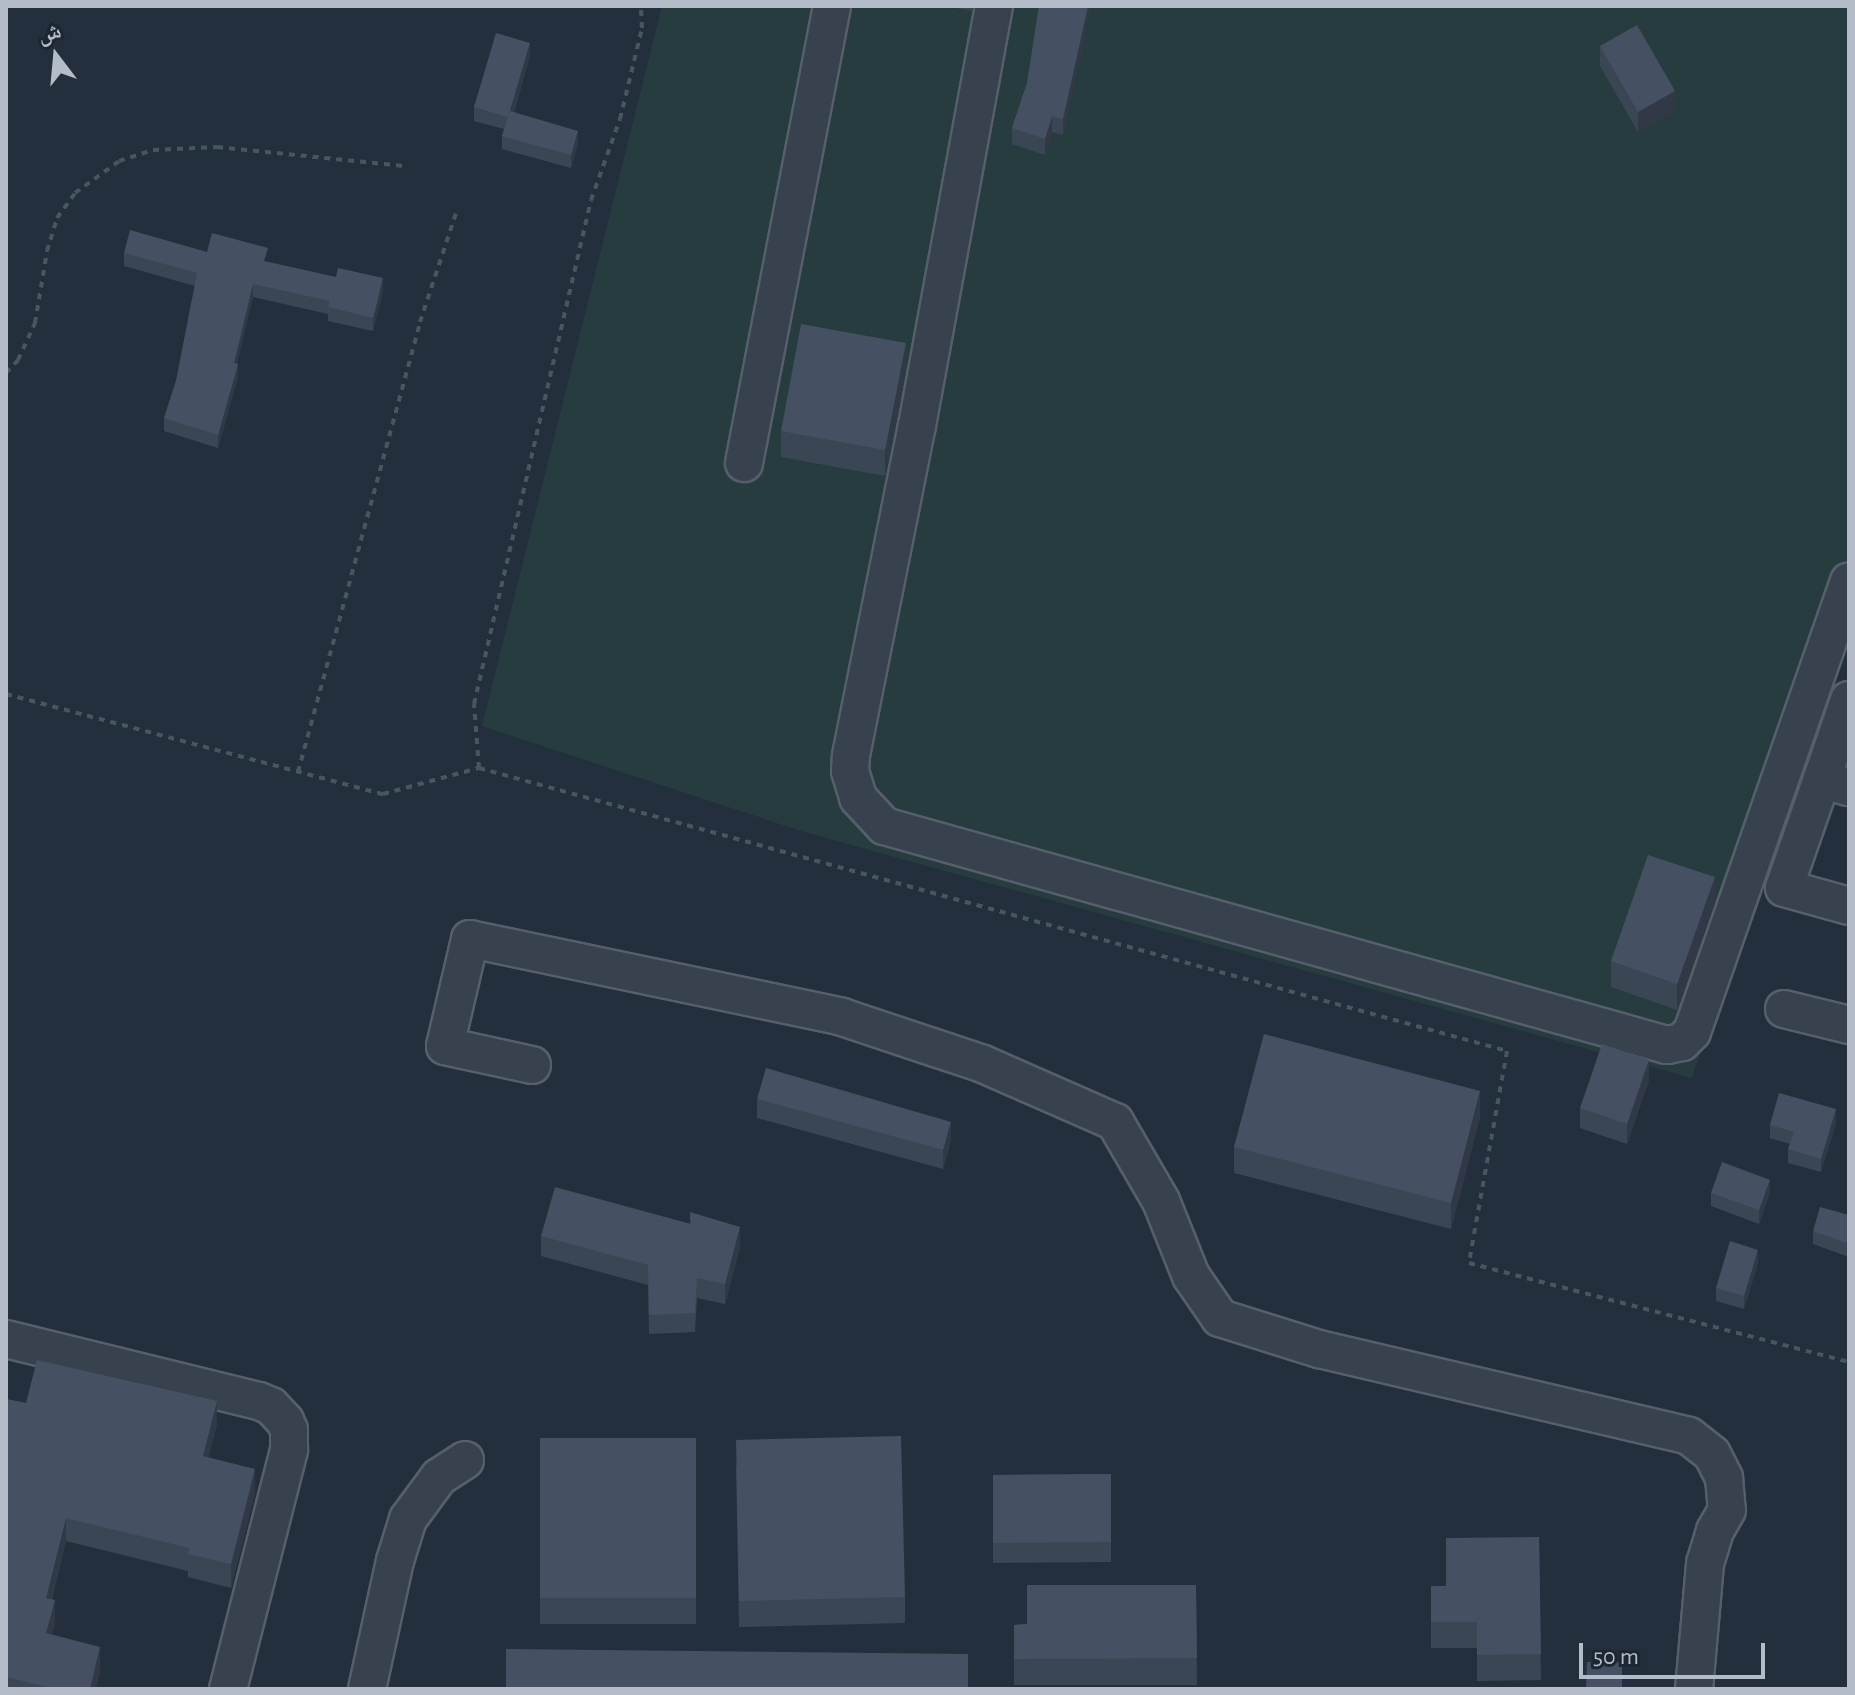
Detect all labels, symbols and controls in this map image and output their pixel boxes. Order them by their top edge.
north arrow [16,16,96,96]
text: ش [35,19,64,47]
scale bar [1583,1627,1769,1677]
text: 50 m [1593,1645,1639,1669]

